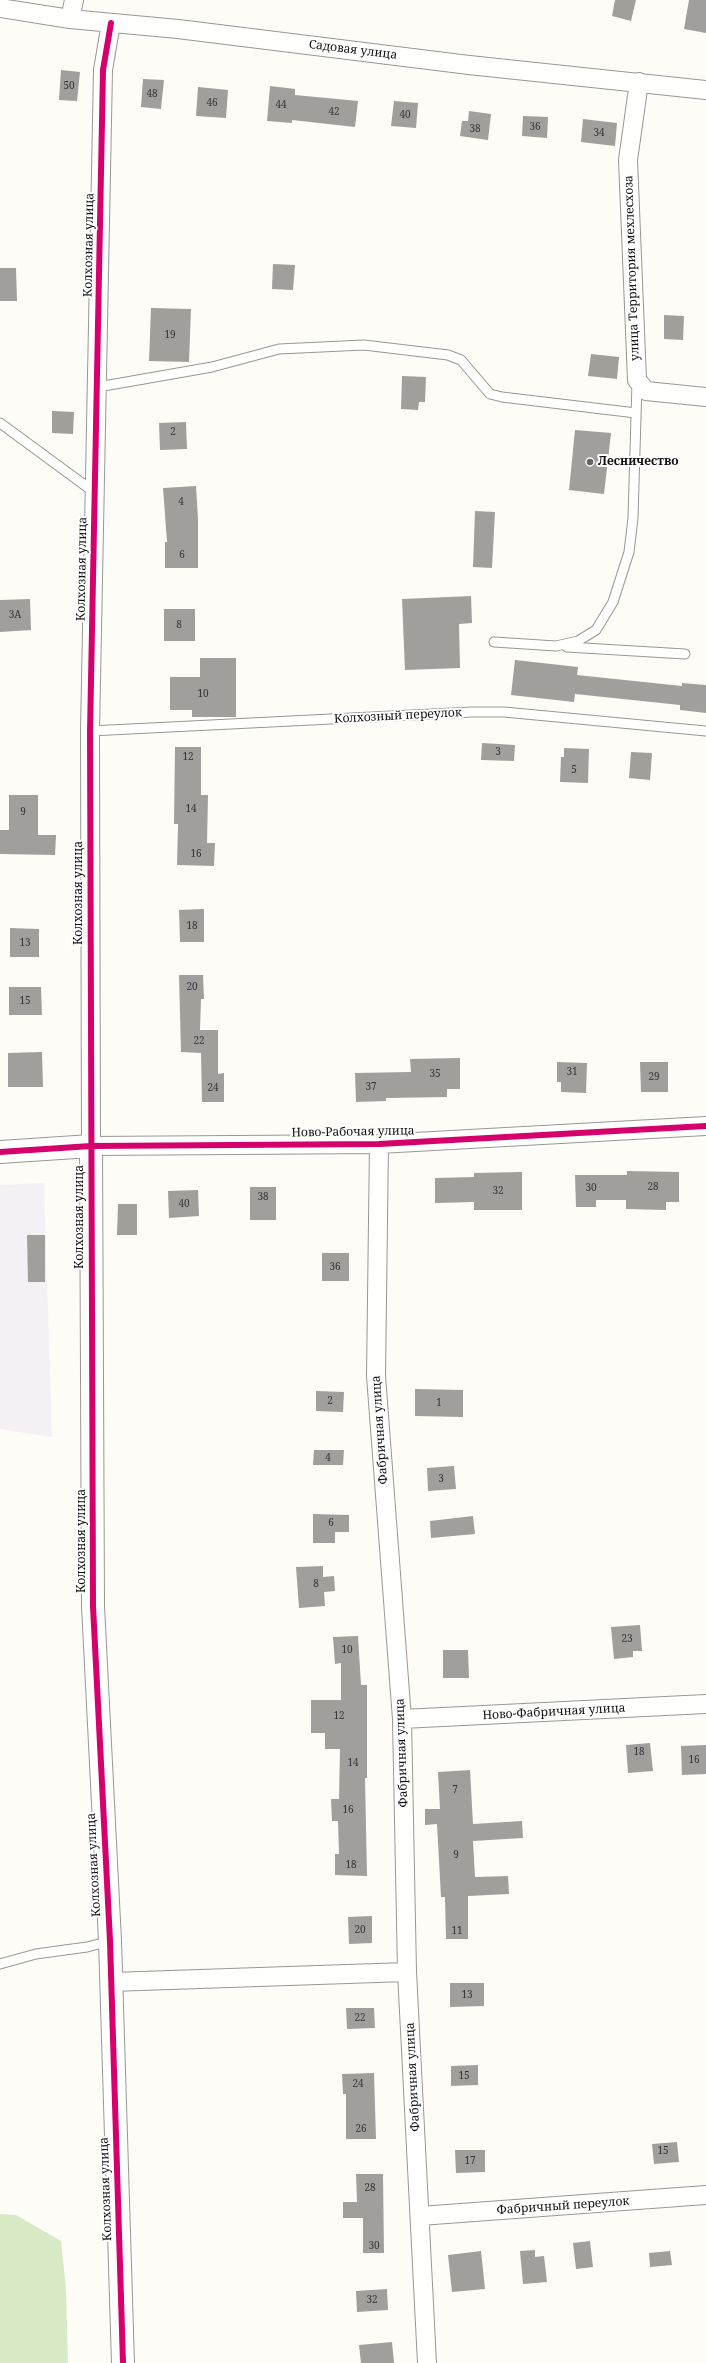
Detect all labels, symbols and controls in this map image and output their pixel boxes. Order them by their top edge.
street label: Садовая улица [308,37,398,63]
house number: 50 [63,80,75,92]
house number: 48 [146,88,158,100]
house number: 46 [206,97,218,109]
house number: 44 [275,99,287,111]
house number: 42 [328,106,340,118]
house number: 40 [399,109,411,121]
house number: 36 [529,121,541,133]
house number: 38 [469,123,481,135]
house number: 34 [593,127,605,139]
street label: улица Территория мехлесхоза [622,175,642,361]
street label: Колхозная улица [81,193,97,297]
house number: 19 [164,329,176,341]
house number: 2 [170,426,176,438]
place label: Лесничество [598,455,678,469]
marker: Лесничество [585,457,595,467]
house number: 4 [178,496,184,508]
street label: Колхозная улица [74,517,90,621]
house number: 6 [179,549,185,561]
house number: 3А [9,609,21,621]
house number: 8 [176,619,182,631]
house number: 10 [197,688,209,700]
street label: Колхозный переулок [334,705,462,727]
house number: 3 [495,746,501,758]
house number: 12 [182,751,194,763]
house number: 5 [571,764,577,776]
house number: 14 [185,803,197,815]
house number: 9 [20,806,26,818]
street label: Колхозная улица [72,841,86,945]
house number: 16 [190,848,202,860]
house number: 18 [186,920,198,932]
house number: 13 [19,937,31,949]
house number: 20 [186,981,198,993]
house number: 15 [19,995,31,1007]
house number: 22 [193,1035,205,1047]
house number: 31 [566,1066,578,1078]
house number: 35 [429,1068,441,1080]
house number: 29 [648,1071,660,1083]
house number: 37 [365,1081,377,1093]
house number: 24 [207,1082,219,1094]
street label: Ново-Рабочая улица [291,1124,415,1140]
street label: Колхозная улица [73,1165,87,1269]
house number: 28 [647,1181,659,1193]
house number: 30 [585,1182,597,1194]
house number: 32 [492,1185,504,1197]
house number: 38 [257,1191,269,1203]
house number: 40 [178,1198,190,1210]
house number: 36 [329,1261,341,1273]
street label: Фабричная улица [369,1375,391,1485]
house number: 2 [327,1395,333,1407]
house number: 1 [436,1397,442,1409]
house number: 4 [325,1452,331,1464]
house number: 3 [438,1473,444,1485]
street label: Колхозная улица [75,1489,89,1593]
house number: 6 [328,1517,334,1529]
house number: 8 [313,1578,319,1590]
house number: 23 [621,1633,633,1645]
house number: 10 [341,1644,353,1656]
street label: Фабричная улица [393,1698,411,1808]
street label: Ново-Фабричная улица [482,1701,626,1723]
house number: 12 [333,1710,345,1722]
house number: 18 [633,1746,645,1758]
house number: 16 [688,1754,700,1766]
house number: 14 [347,1757,359,1769]
house number: 7 [452,1784,458,1796]
house number: 16 [342,1804,354,1816]
street label: Колхозная улица [84,1813,104,1917]
house number: 9 [453,1849,459,1861]
house number: 18 [345,1859,357,1871]
house number: 20 [354,1924,366,1936]
house number: 11 [451,1925,463,1937]
house number: 13 [461,1989,473,2001]
house number: 22 [354,2012,366,2024]
street label: Фабричная улица [403,2022,423,2132]
house number: 15 [458,2070,470,2082]
house number: 24 [352,2078,364,2090]
house number: 26 [355,2123,367,2135]
street label: Колхозная улица [97,2137,115,2241]
house number: 15 [657,2145,669,2157]
house number: 17 [464,2155,476,2167]
house number: 28 [364,2182,376,2194]
street label: Фабричный переулок [496,2194,630,2218]
house number: 30 [368,2240,380,2252]
house number: 32 [366,2294,378,2306]

